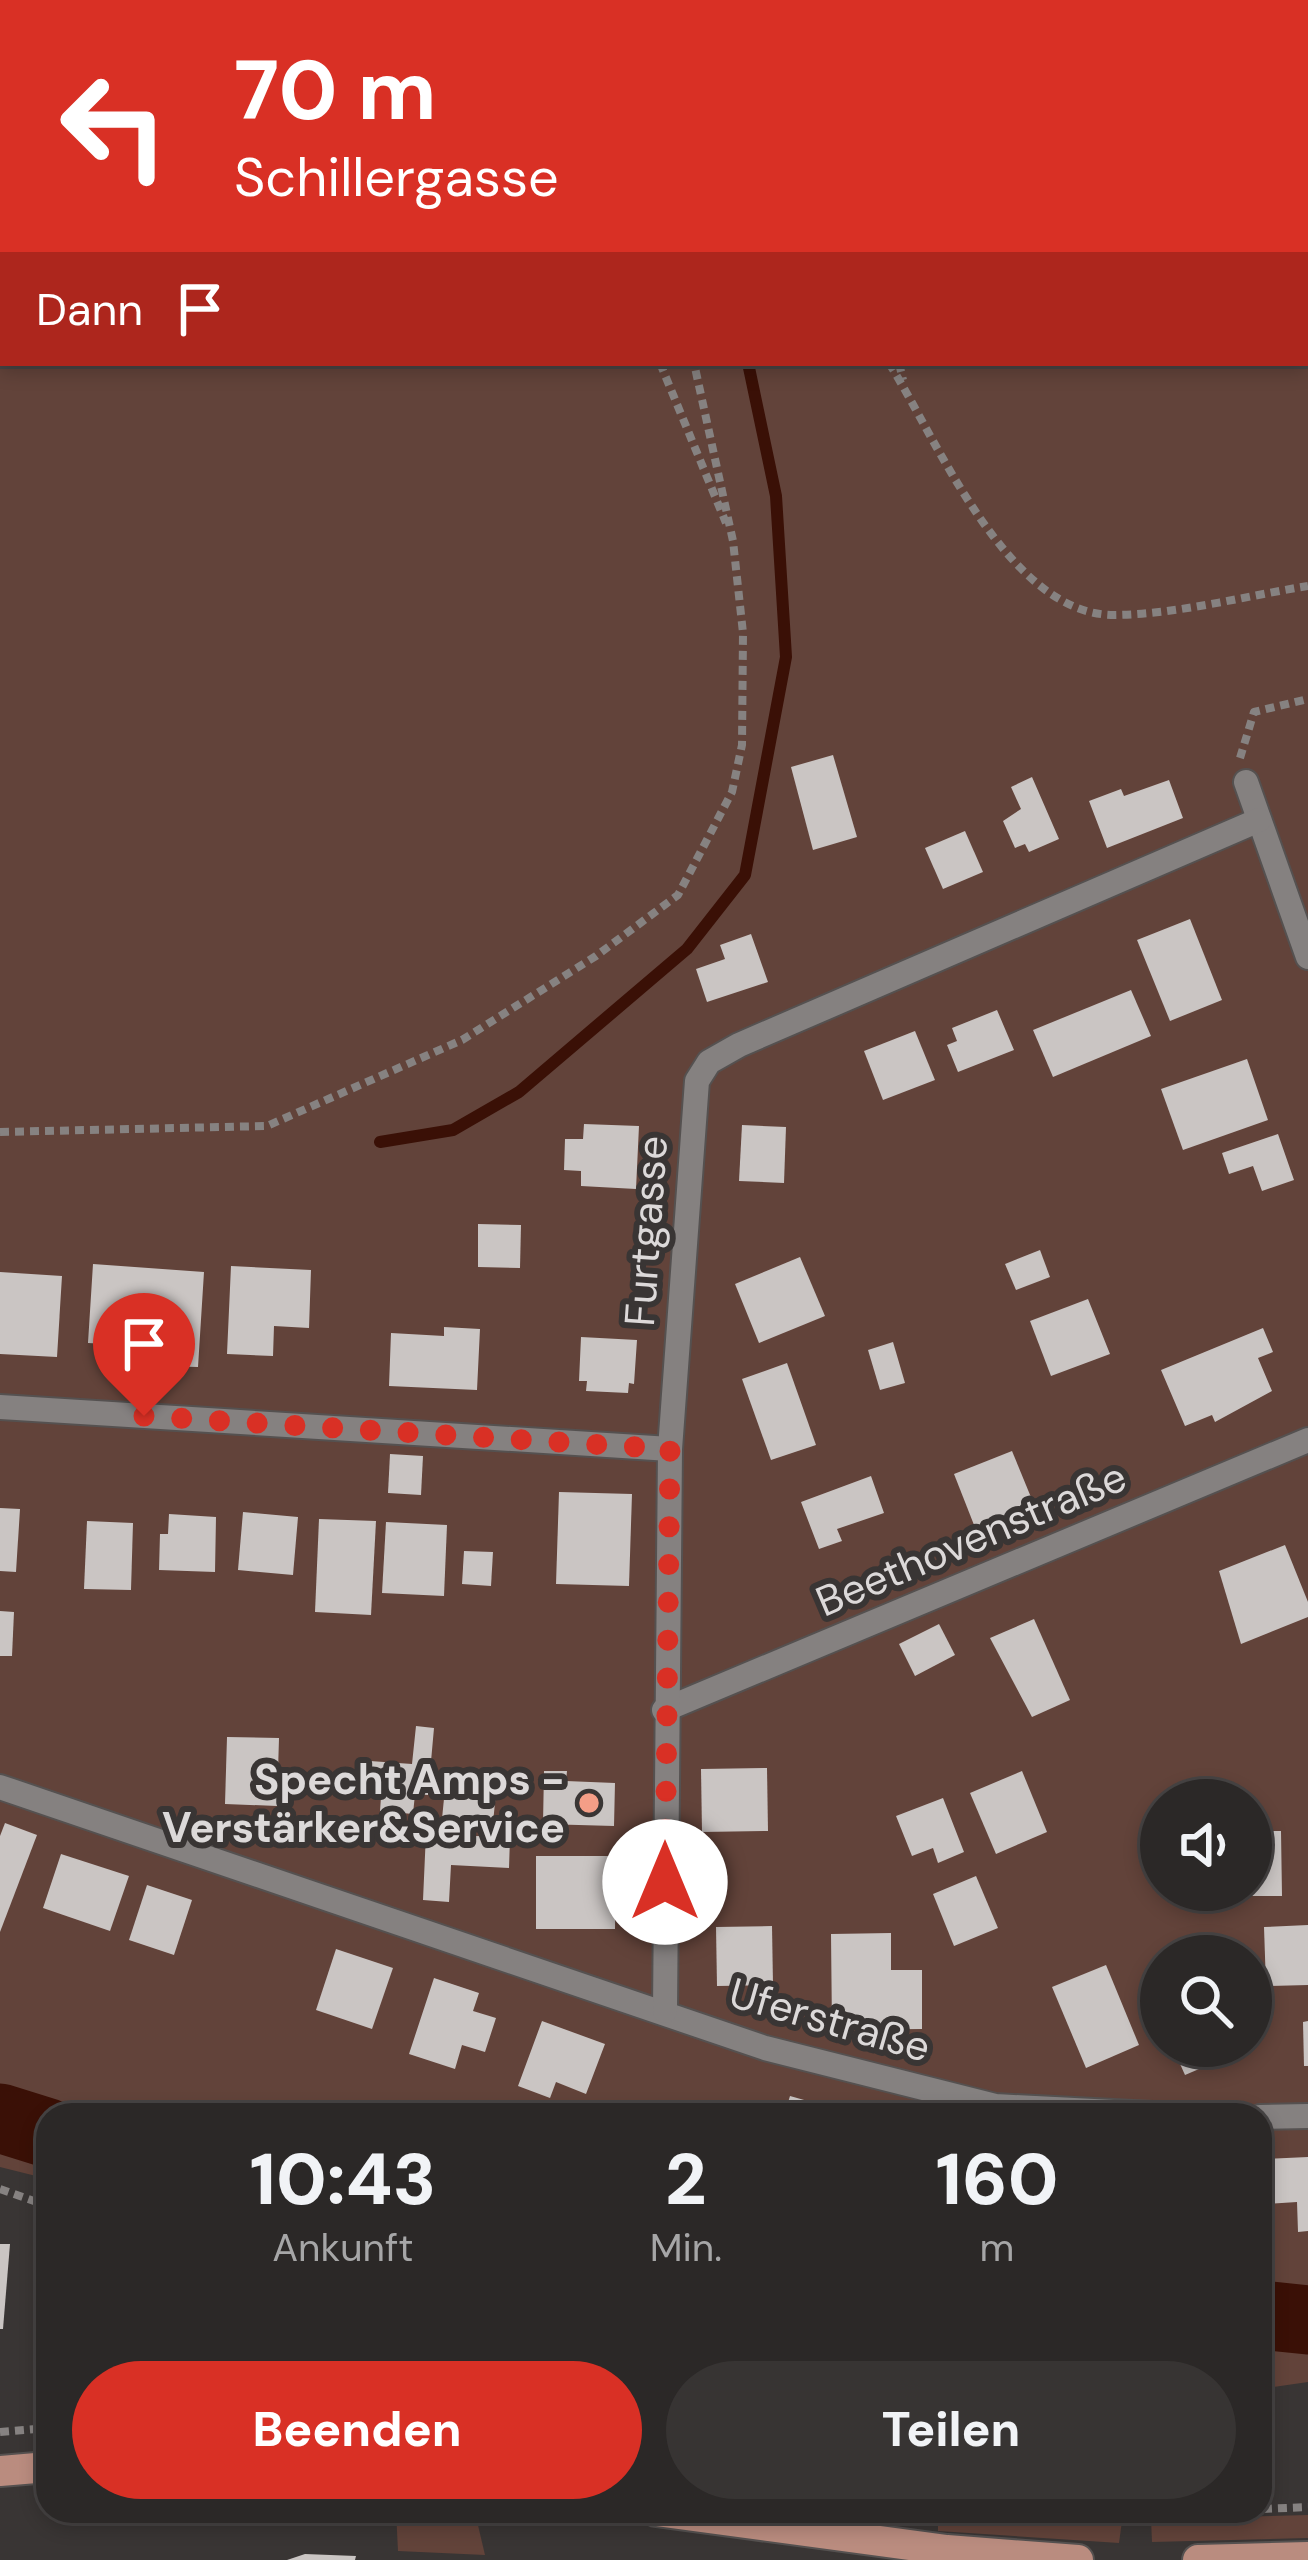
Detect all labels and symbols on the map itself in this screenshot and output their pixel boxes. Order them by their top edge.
street label: Furtgasse [612,1134,680,1328]
pin [93,1293,195,1416]
street label: Beethovenstraße [808,1449,1134,1629]
place label: Specht Amps - Verstärker&Service [162,1752,565,1855]
marker: Specht Amps - Verstärker&Service [576,1790,602,1816]
position arrow [602,1819,728,1945]
street label: Uferstraße [723,1965,937,2075]

